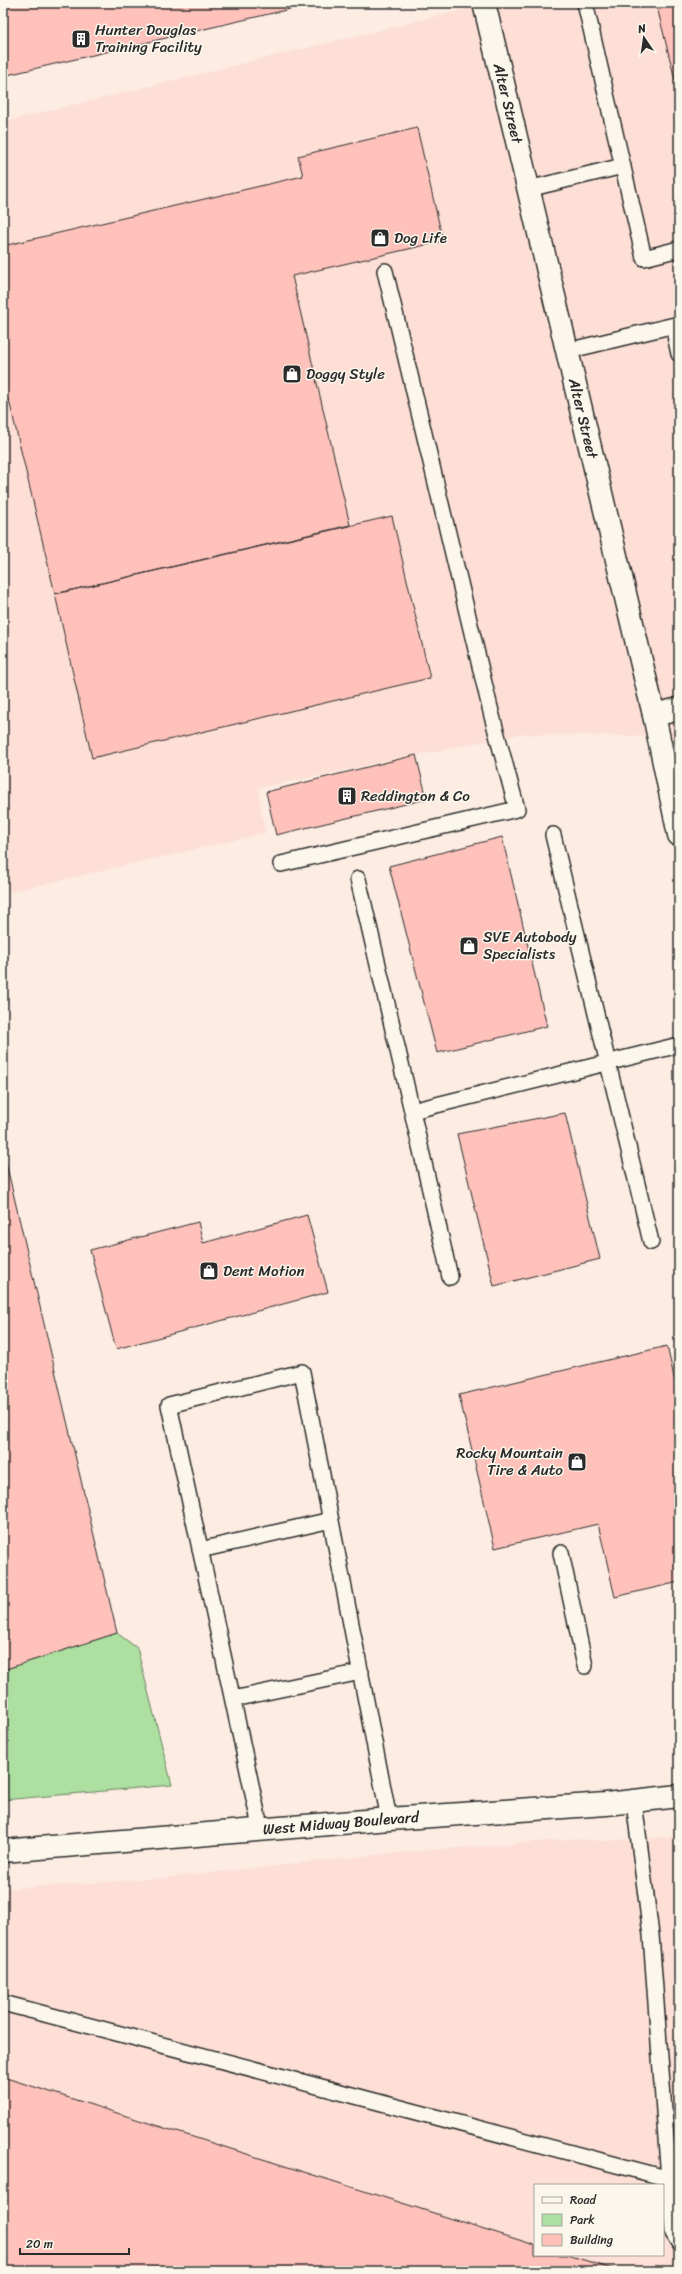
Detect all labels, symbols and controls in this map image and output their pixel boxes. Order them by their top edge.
place label: Hunter Douglas Training Facility [95,17,202,60]
north arrow [624,18,664,58]
text: N [635,19,648,39]
building icon: Hunter Douglas Training Facility [70,28,92,50]
street label: Alter Street [486,60,530,147]
place label: Dog Life [394,225,447,251]
shop icon: Dog Life [369,227,391,249]
place label: Doggy Style [306,361,385,387]
shop icon: Doggy Style [281,363,303,385]
street label: Alter Street [561,375,606,462]
place label: Reddington & Co [361,783,470,809]
building icon: Reddington & Co [336,785,358,807]
place label: SVE Autobody Specialists [483,924,577,967]
shop icon: SVE Autobody Specialists [458,935,480,957]
place label: Dent Motion [223,1258,305,1284]
shop icon: Dent Motion [198,1260,220,1282]
place label: Rocky Mountain Tire & Auto [456,1440,563,1483]
shop icon: Rocky Mountain Tire & Auto [566,1451,588,1473]
street label: West Midway Boulevard [262,1804,421,1842]
legend [534,2184,664,2256]
text: Road [570,2189,597,2211]
text: Park [570,2209,595,2231]
text: Building [570,2229,613,2251]
scale bar [20,2230,129,2256]
text: 20 m [26,2233,53,2255]

